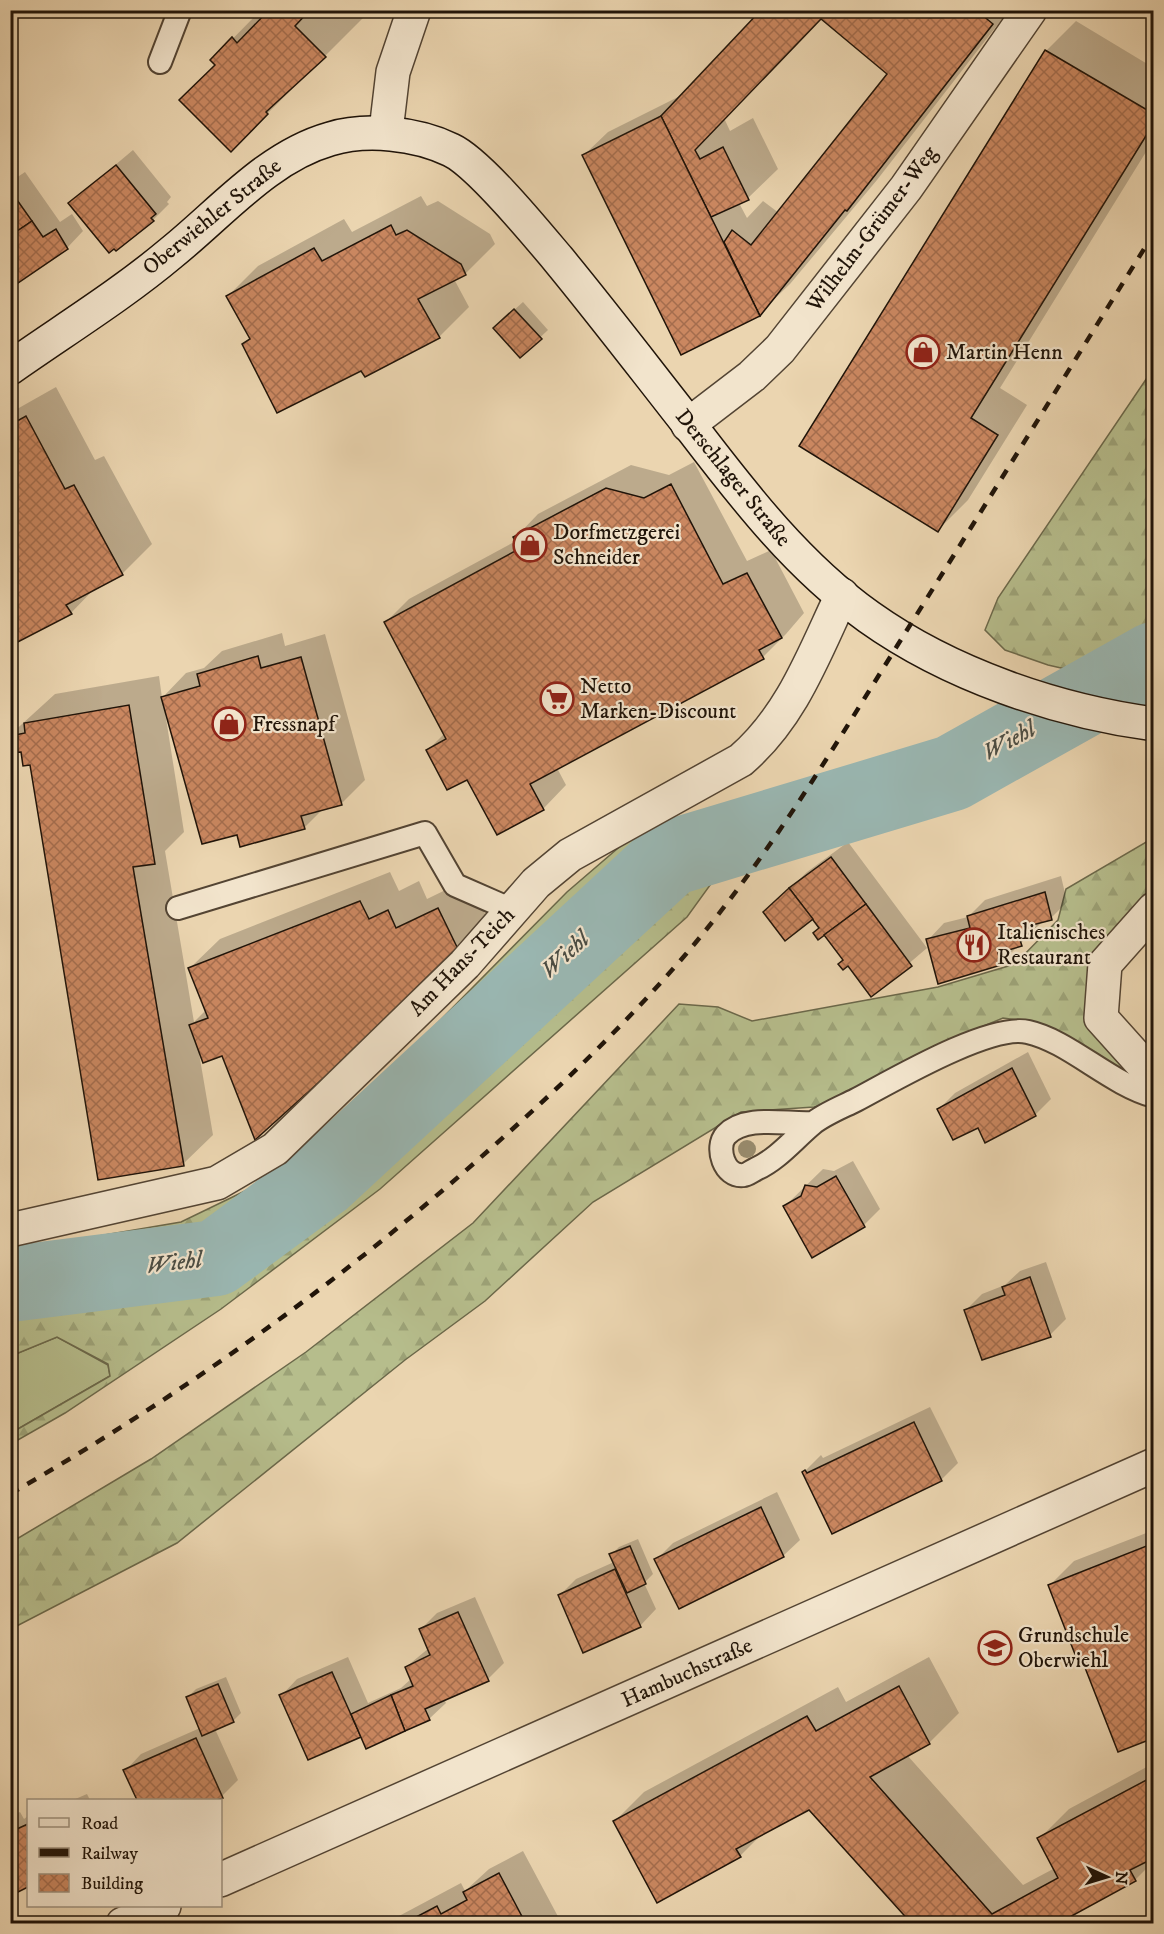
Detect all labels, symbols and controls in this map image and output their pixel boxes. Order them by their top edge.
street label: Wilhelm-Grümer-Weg [800,140,943,318]
street label: Oberwiehler Straße [137,153,287,281]
shop icon: Martin Henn [905,334,941,370]
place label: Martin Henn [946,339,1063,366]
street label: Derschlager Straße [669,404,797,552]
place label: Dorfmetzgerei Schneider [553,519,680,571]
shop icon: Dorfmetzgerei Schneider [512,527,548,563]
place label: Netto Marken-Discount [580,673,736,725]
supermarket icon: Netto Marken-Discount [539,681,575,717]
shop icon: Fressnapf [211,706,247,742]
place label: Fressnapf [252,711,339,738]
water label: Wiehl [977,713,1043,768]
street label: Am Hans-Teich [403,902,521,1022]
place label: Italienisches Restaurant [997,919,1105,971]
water label: Wiehl [534,923,598,985]
restaurant icon: Italienisches Restaurant [956,927,992,963]
water label: Wiehl [144,1244,207,1281]
place label: Grundschule Oberwiehl [1018,1622,1129,1674]
school or university icon: Grundschule Oberwiehl [977,1630,1013,1666]
street label: Hambuchstraße [617,1632,757,1714]
legend [27,1799,222,1907]
text: Road [81,1813,118,1835]
text: Railway [81,1843,139,1865]
north arrow [1077,1847,1137,1907]
text: N [1111,1871,1131,1885]
text: Building [81,1873,143,1895]

